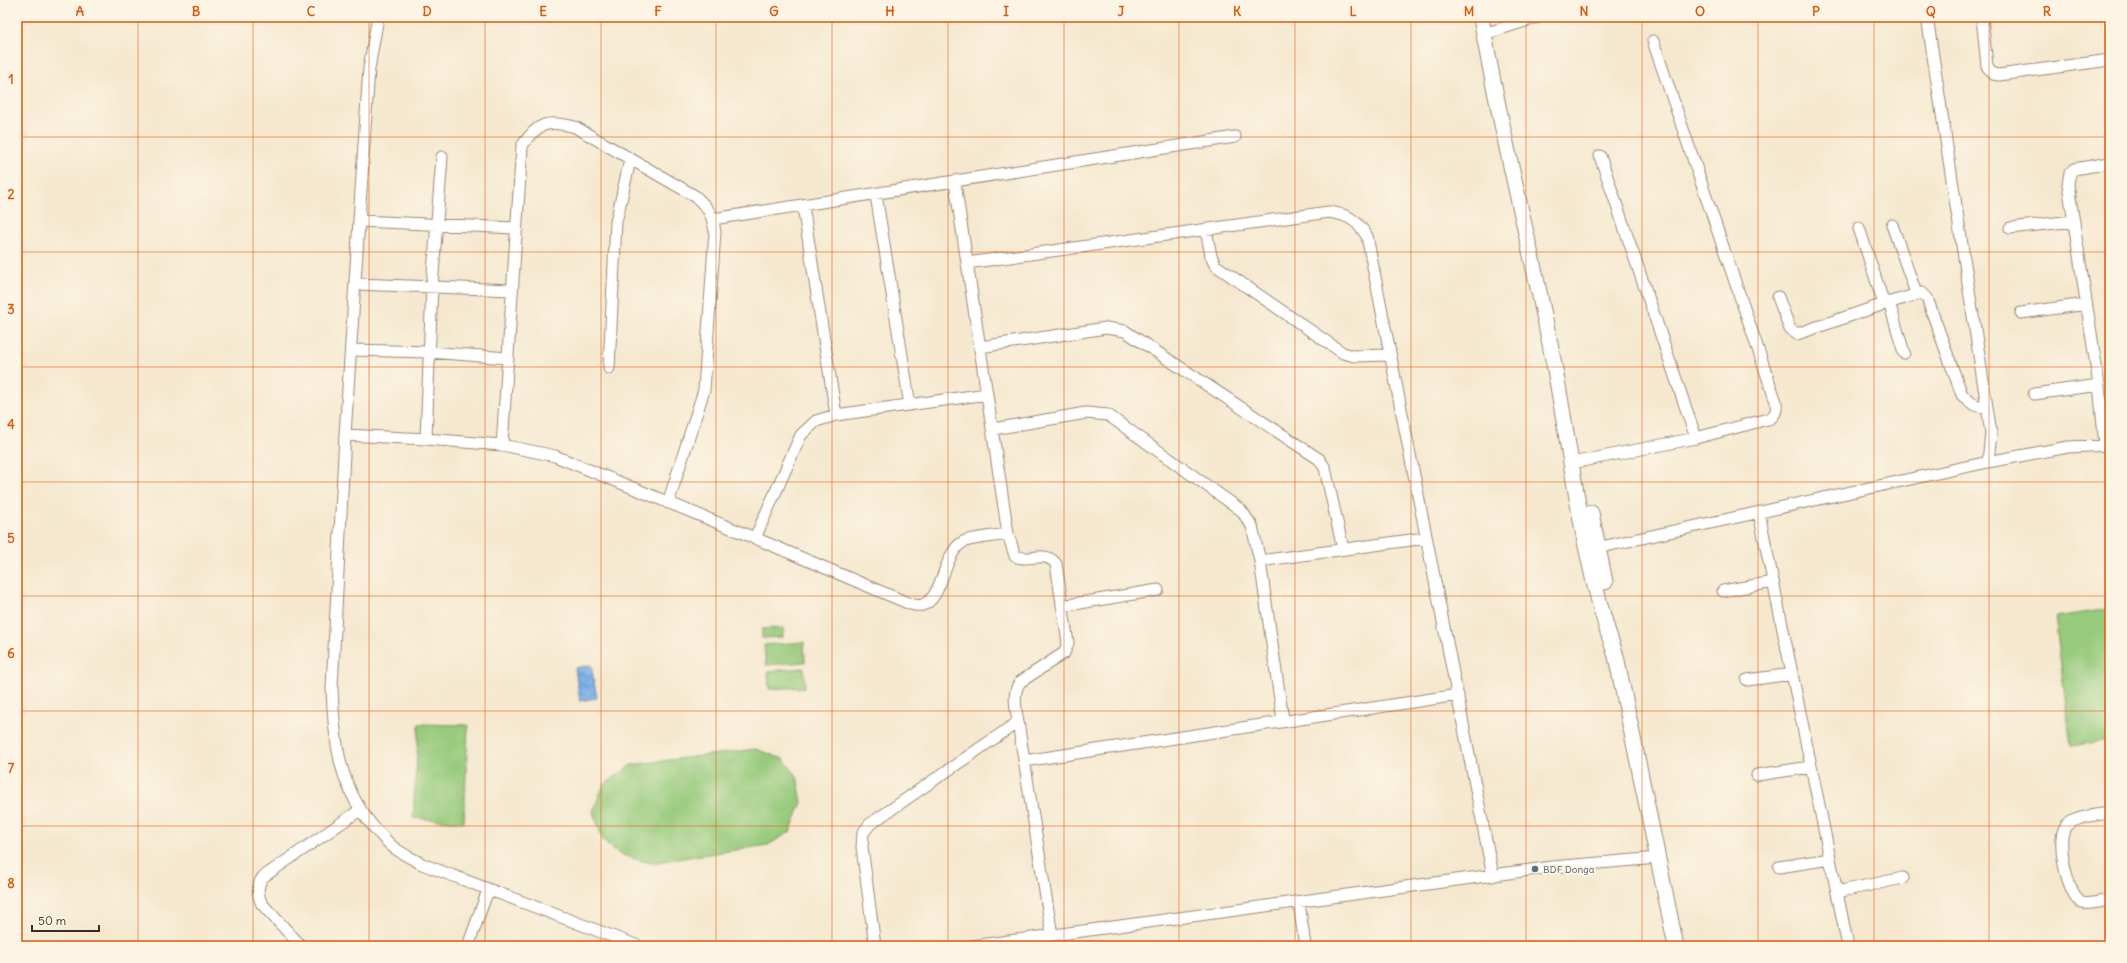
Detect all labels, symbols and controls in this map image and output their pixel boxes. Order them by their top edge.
text: A [76,3,85,20]
text: B [192,3,201,20]
text: C [307,3,316,20]
text: D [422,3,432,20]
text: E [539,3,547,20]
text: F [654,3,662,20]
text: G [769,3,779,20]
text: H [885,3,895,20]
text: I [1003,3,1009,20]
text: J [1118,3,1125,20]
text: K [1233,3,1242,20]
text: L [1349,3,1357,20]
text: M [1464,3,1474,20]
text: N [1580,3,1588,20]
text: O [1695,3,1705,20]
text: P [1812,3,1820,20]
text: Q [1926,3,1936,20]
text: R [2043,3,2052,20]
text: 1 [8,71,14,88]
text: 2 [7,186,15,203]
text: 3 [7,301,15,318]
text: 4 [7,416,15,433]
text: 5 [7,530,15,547]
text: 6 [7,645,15,662]
text: 7 [8,760,15,777]
place label: BDF Donga [1543,863,1595,876]
marker: BDF Donga [1530,864,1540,874]
text: 8 [7,875,15,892]
scale bar [32,907,99,933]
text: 50 m [38,913,67,928]

